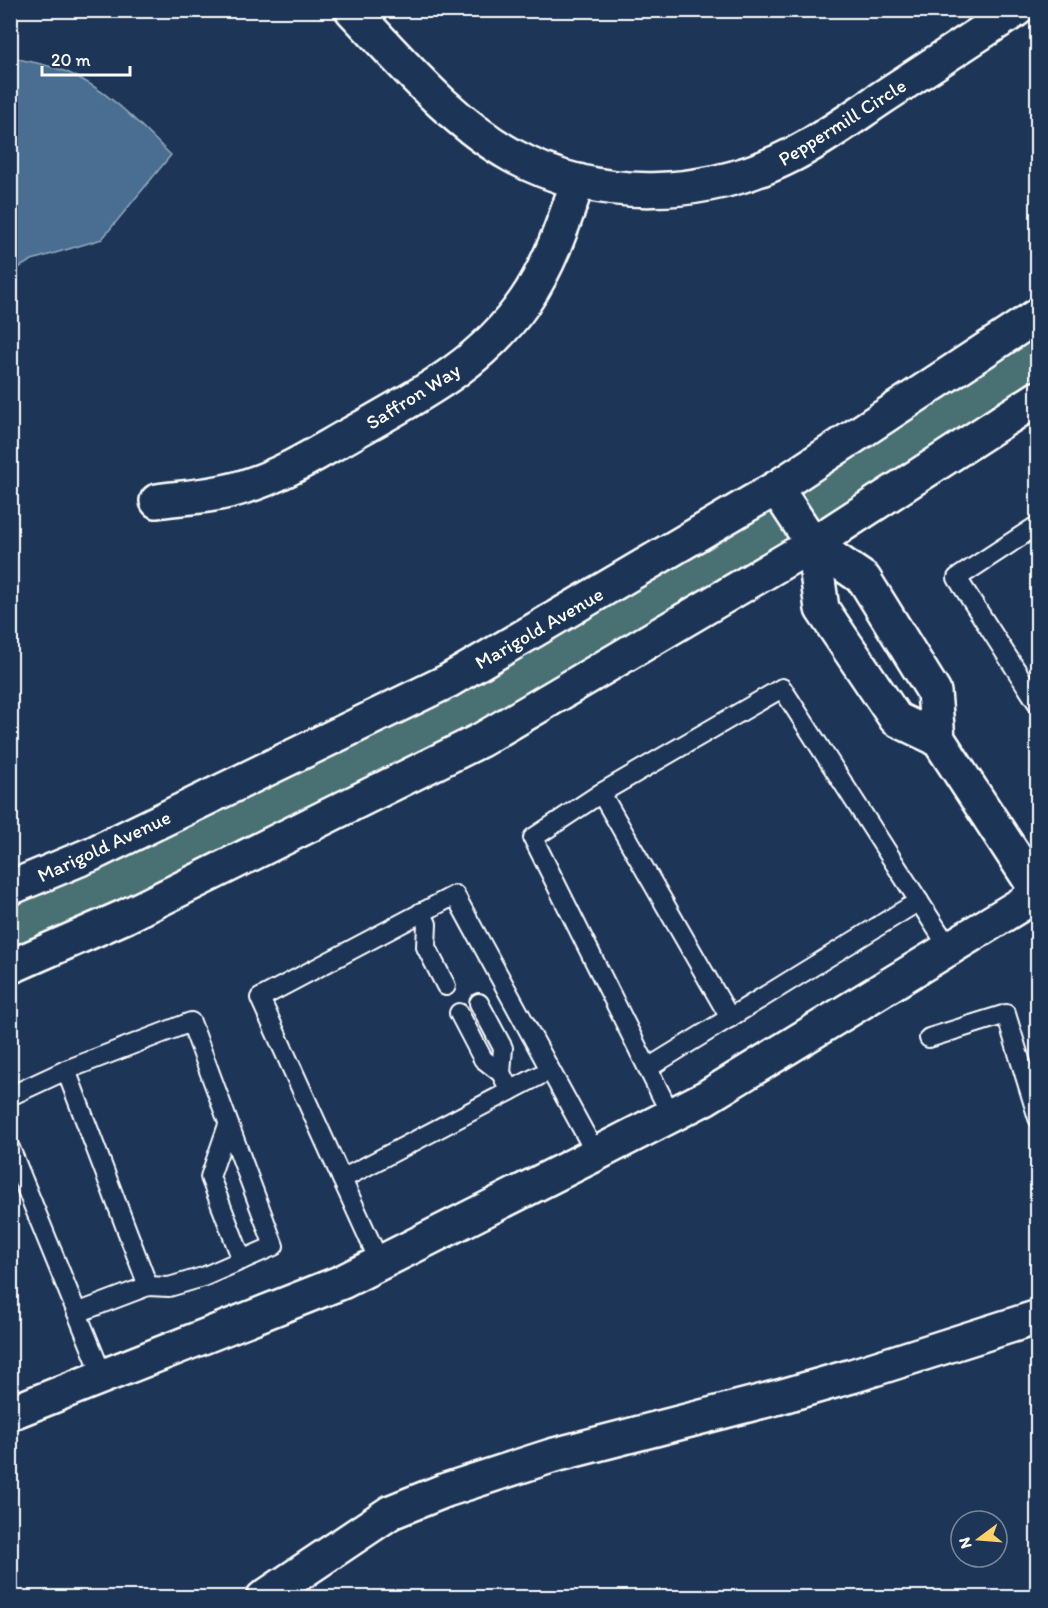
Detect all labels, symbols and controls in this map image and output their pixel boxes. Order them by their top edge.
scale bar [42,39,130,77]
text: 20 m [51,49,91,71]
street label: Peppermill Circle [774,73,910,171]
street label: Saffron Way [362,357,465,434]
street label: Marigold Avenue [471,582,607,674]
street label: Marigold Avenue [34,805,174,887]
north arrow [949,1509,1009,1569]
text: N [954,1535,976,1551]

